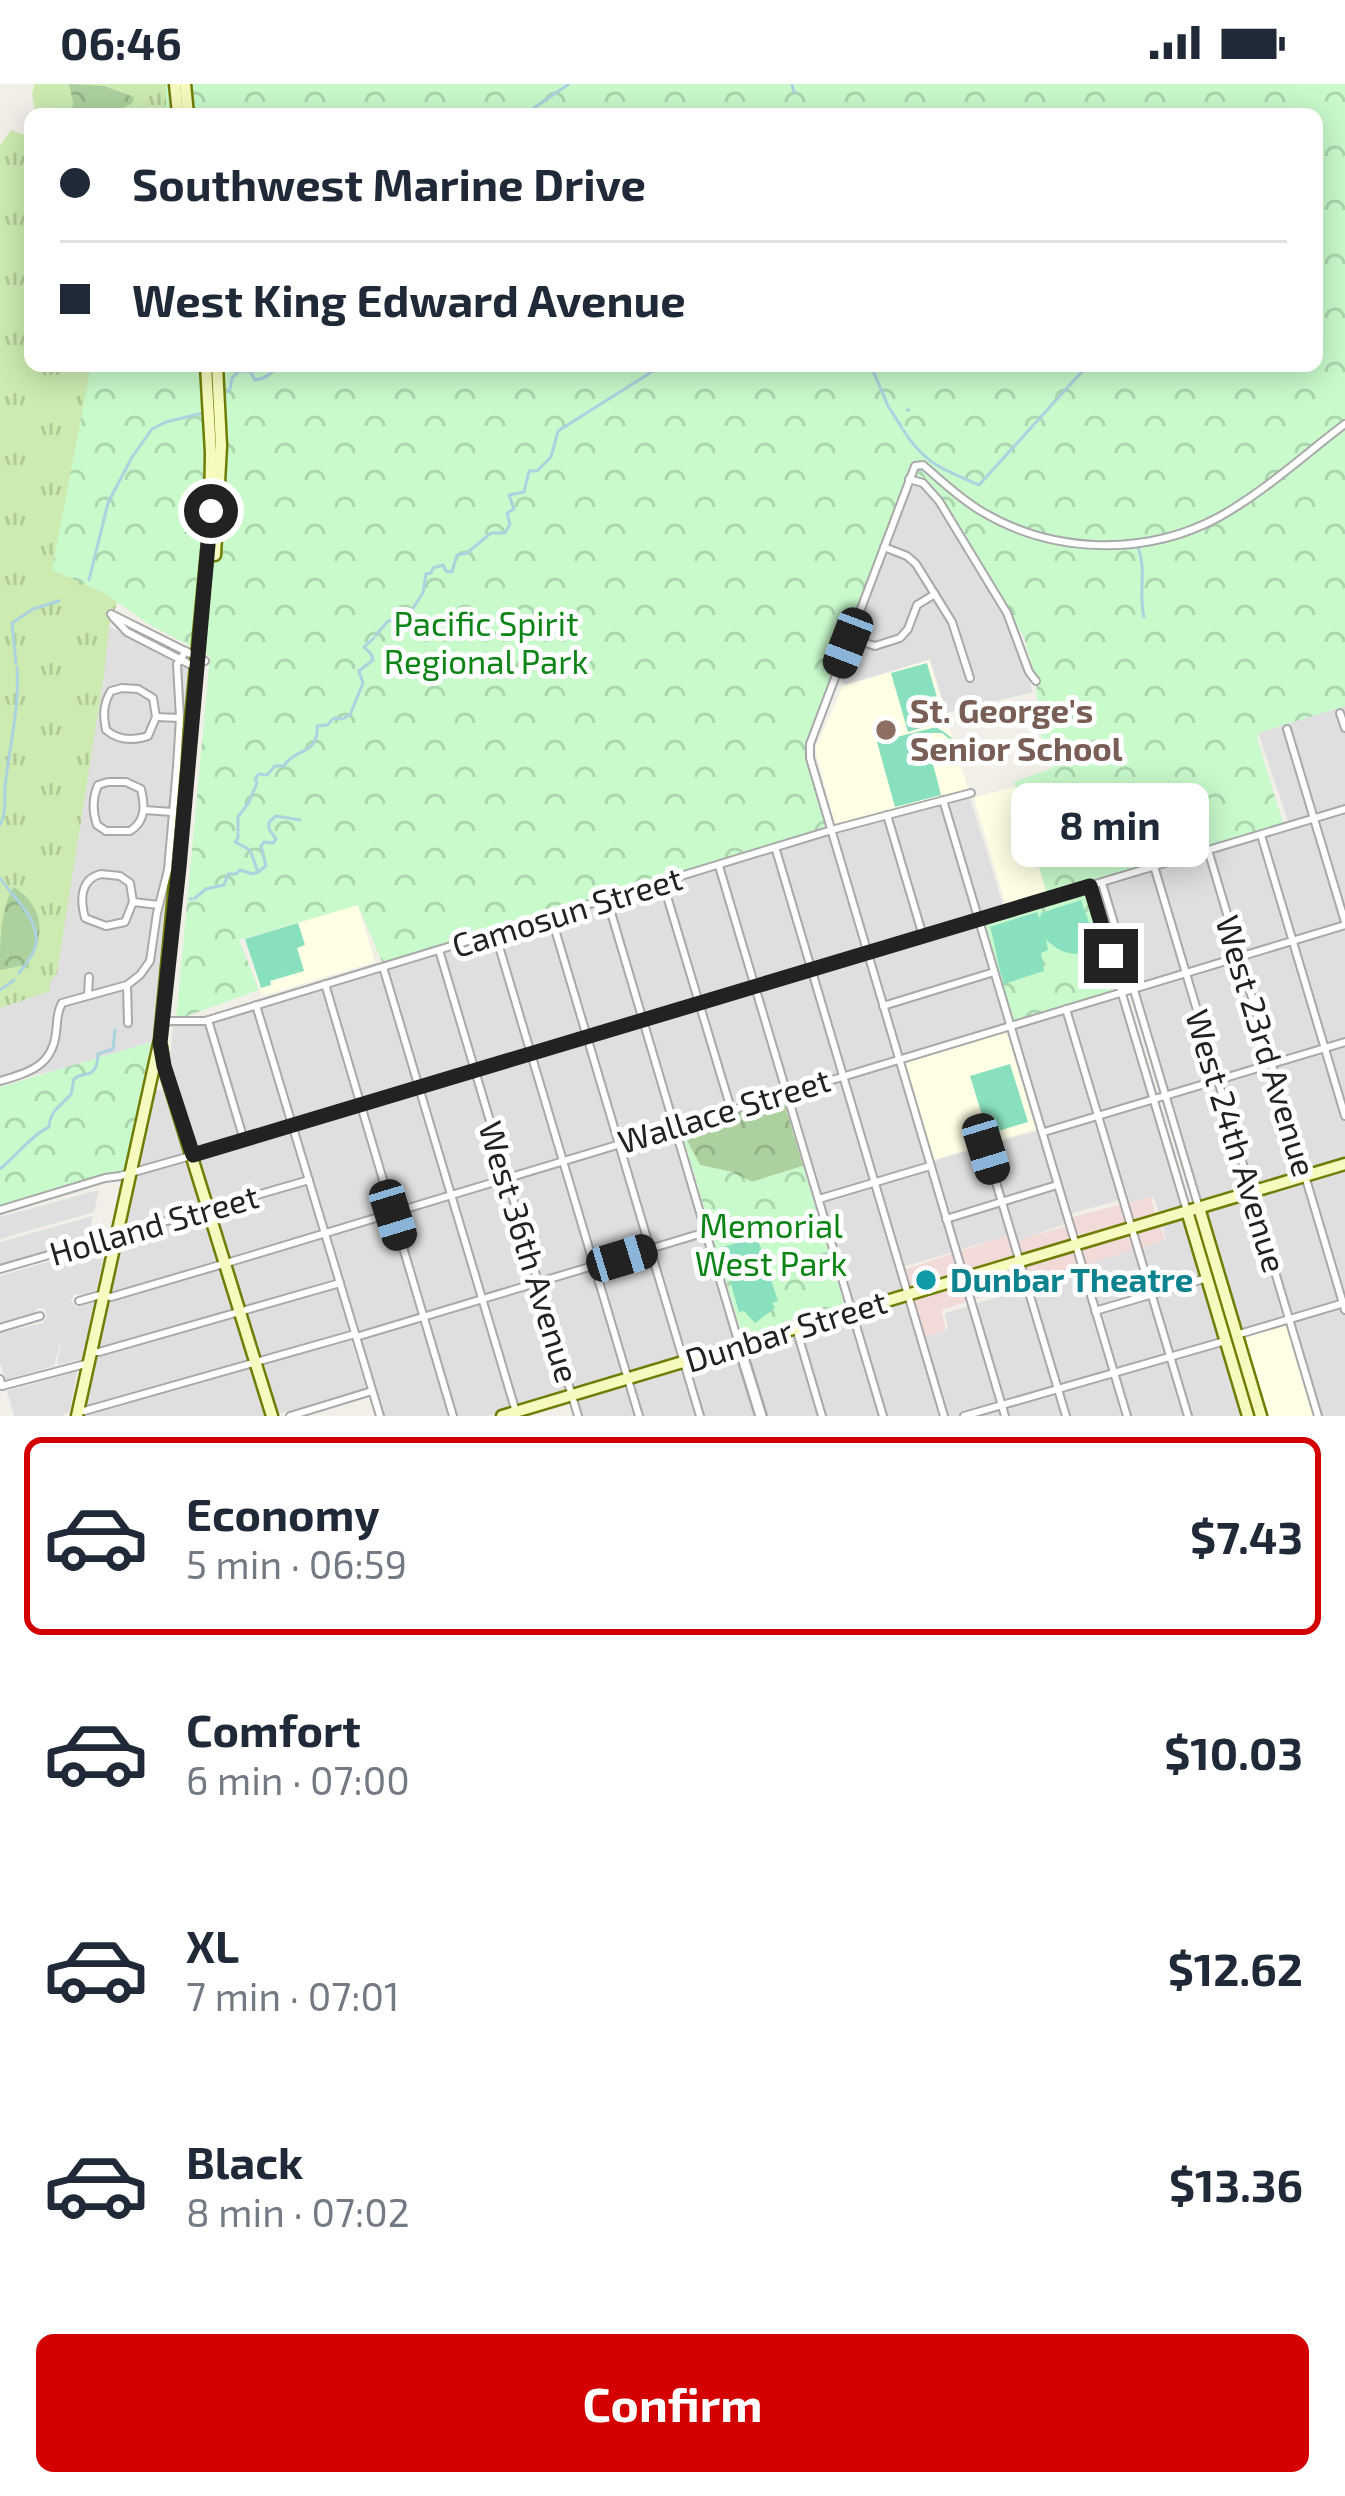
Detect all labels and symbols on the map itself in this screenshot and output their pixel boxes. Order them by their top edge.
route start [184,484,238,538]
park label: Pacific Spirit Regional Park [384,603,588,681]
car [818,603,878,683]
place label: St. George's Senior School [910,690,1123,768]
marker: St. George's Senior School [873,717,899,743]
callout: 8 min [1012,782,1210,866]
street label: Camosun Street [447,857,687,965]
street label: West 23rd Avenue [1208,910,1326,1181]
route end [1084,929,1138,983]
street label: West 24th Avenue [1178,1004,1296,1277]
street label: Wallace Street [613,1059,834,1161]
car [958,1109,1014,1189]
street label: West 36th Avenue [471,1116,589,1387]
street label: Holland Street [45,1175,263,1273]
car [365,1175,421,1255]
park label: Memorial West Park [695,1205,847,1283]
car [582,1230,662,1286]
place label: Dunbar Theatre [950,1259,1193,1299]
marker: Dunbar Theatre [913,1267,939,1293]
street label: Dunbar Street [680,1280,891,1380]

